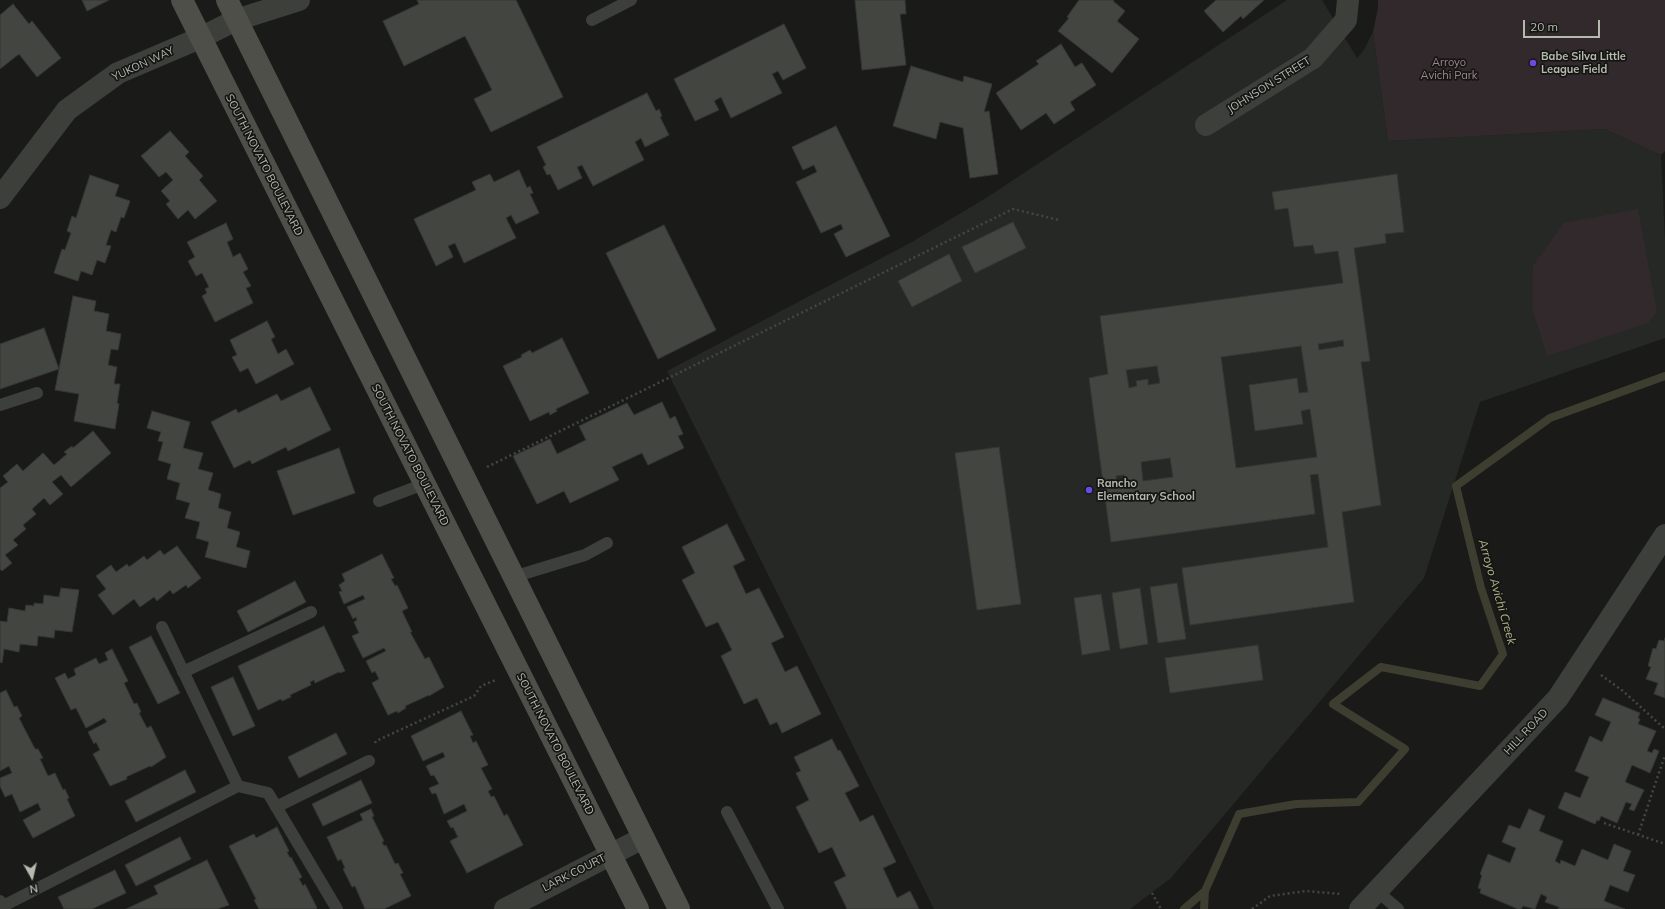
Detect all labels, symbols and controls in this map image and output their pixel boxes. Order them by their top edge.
scale bar [1525,12,1602,38]
text: 20 m [1530,19,1558,34]
street label: YUKON WAY [110,44,176,84]
place label: Babe Silva Little League Field [1541,50,1626,76]
street label: JOHNSON STREET [1225,54,1313,116]
park label: Arroyo Avichi Park [1421,56,1477,82]
marker: Babe Silva Little League Field [1528,58,1538,68]
street label: SOUTH NOVATO BOULEVARD [222,92,306,238]
street label: SOUTH NOVATO BOULEVARD [368,382,452,528]
place label: Rancho Elementary School [1097,477,1195,503]
marker: Rancho Elementary School [1084,485,1094,495]
water label: Arroyo Avichi Creek [1475,538,1519,646]
street label: SOUTH NOVATO BOULEVARD [513,671,597,817]
street label: HILL ROAD [1501,706,1551,758]
street label: LARK COURT [540,851,608,895]
north arrow [12,857,52,897]
text: N [29,881,39,896]

